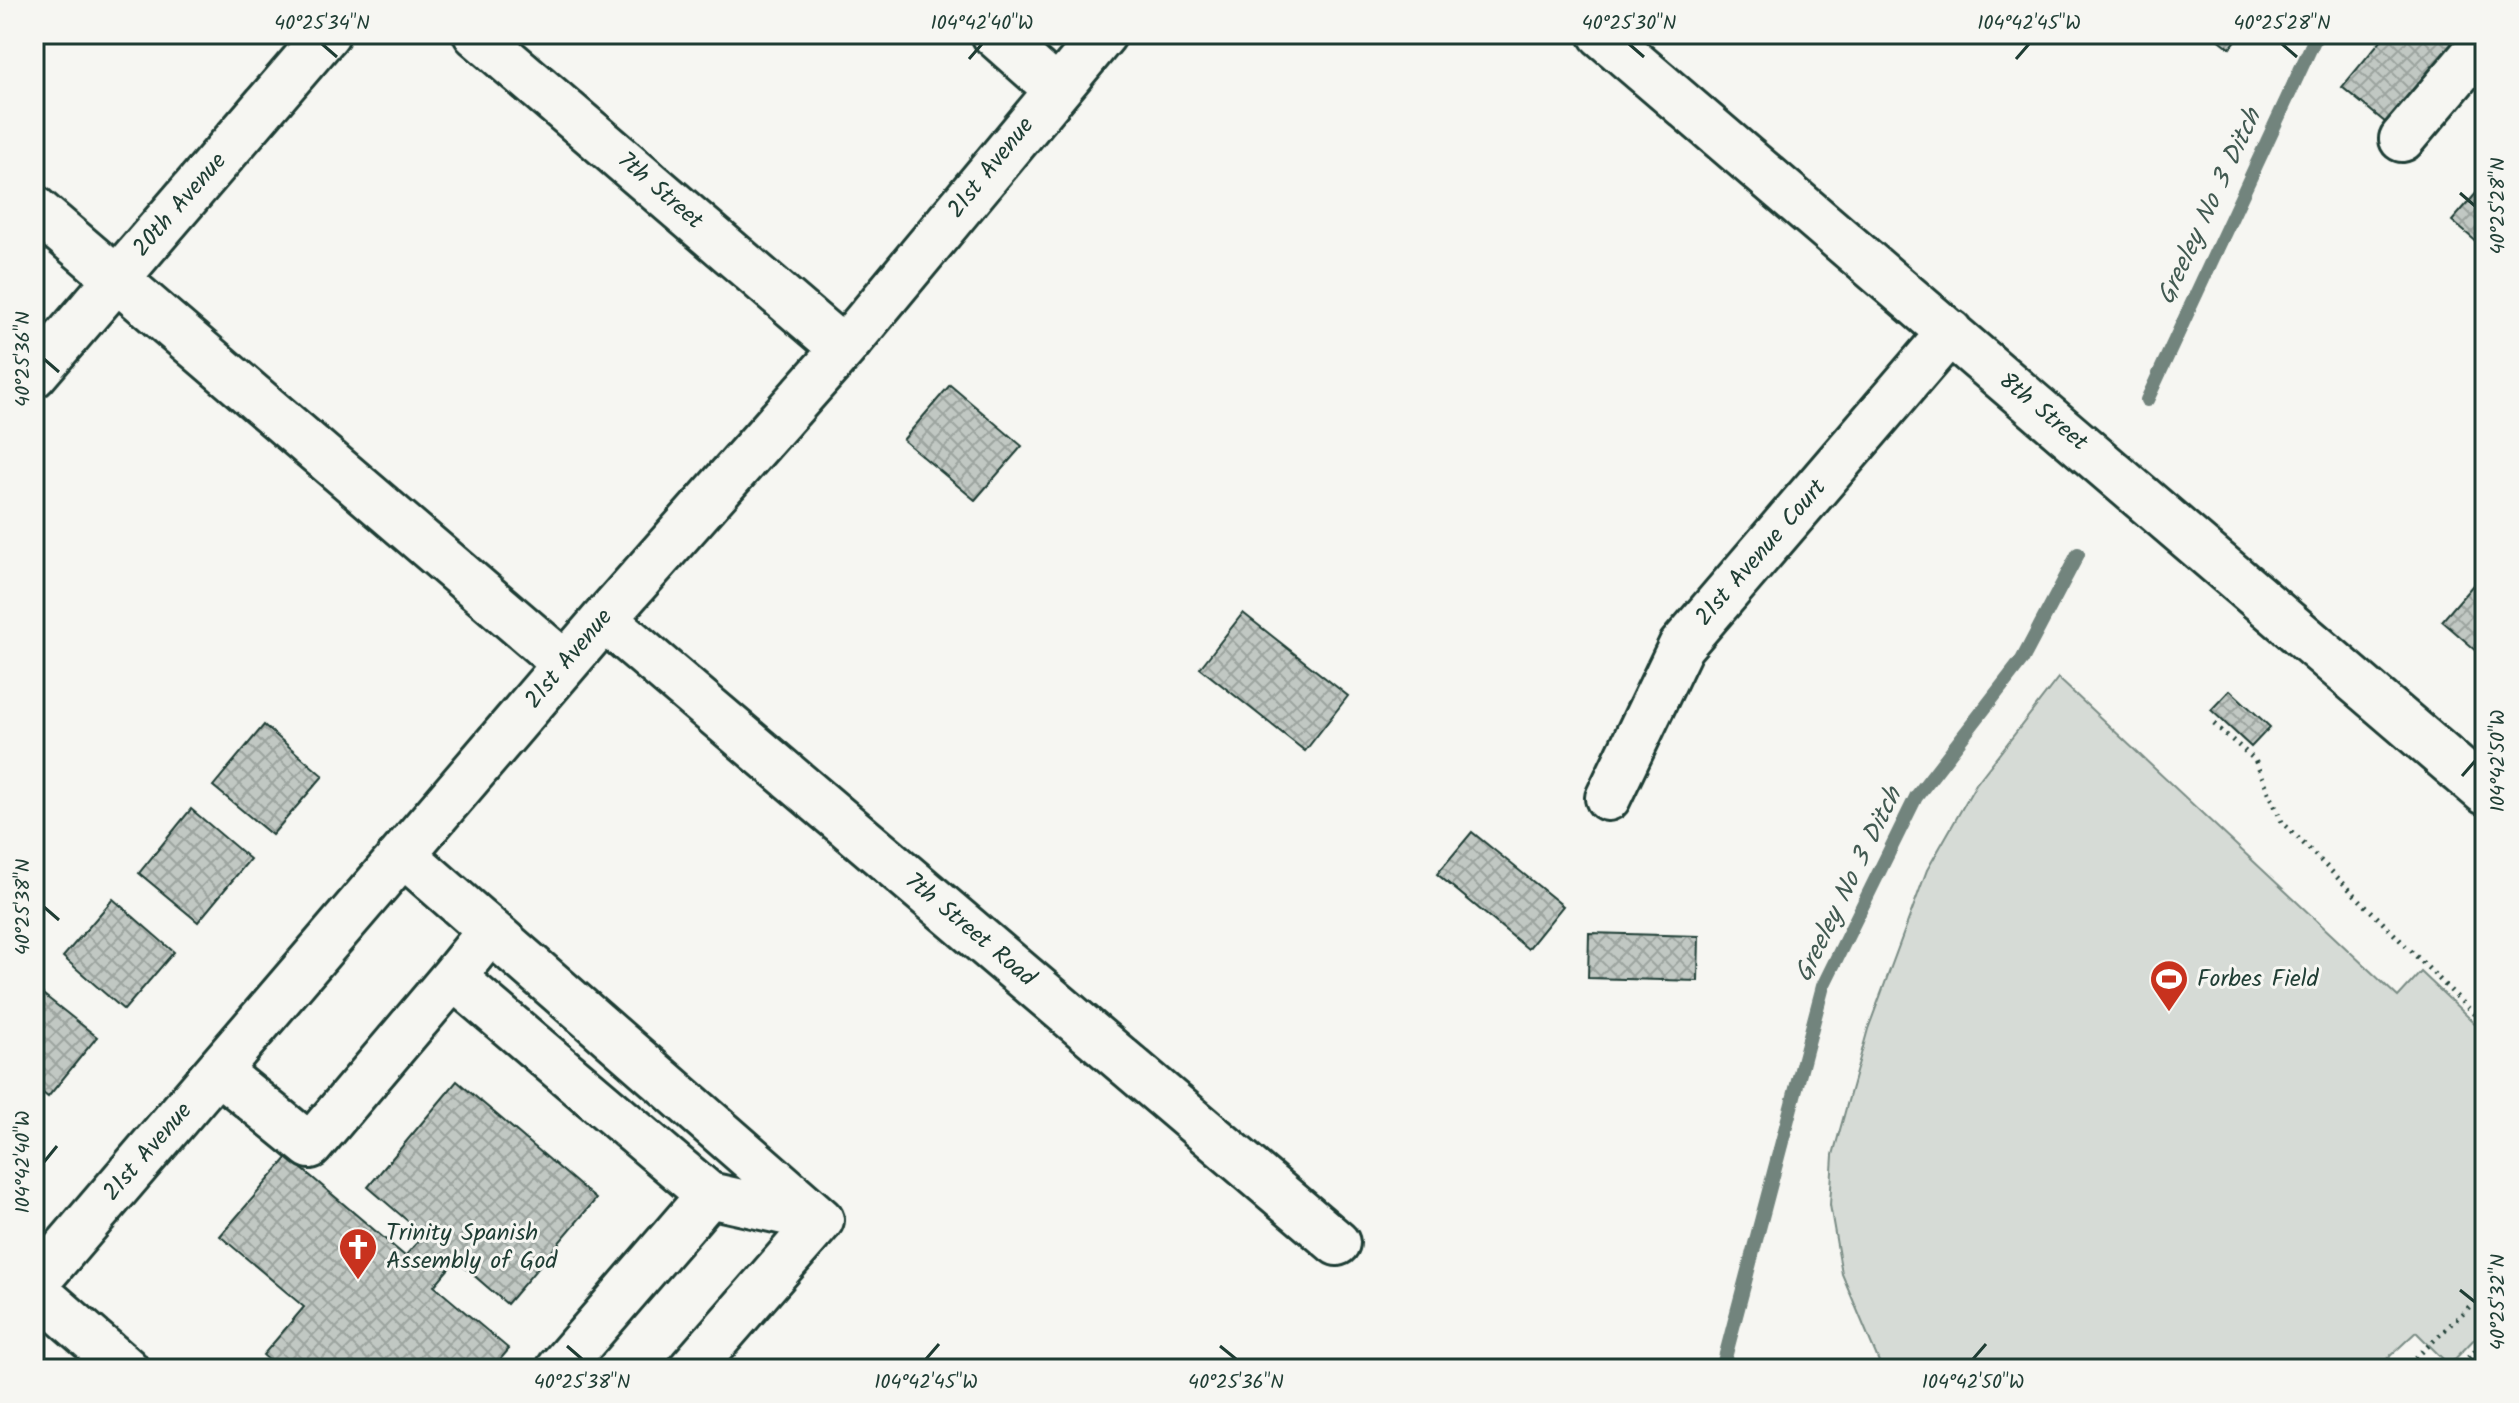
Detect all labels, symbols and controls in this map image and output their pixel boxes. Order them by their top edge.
text: 40°25'34"N [274,8,370,40]
text: 104°42'40"W [931,8,1033,40]
text: 40°25'30"N [1582,8,1676,40]
text: 104°42'45"W [1977,8,2081,40]
text: 40°25'28"N [2234,8,2330,40]
water label: Greeley No 3 Ditch [2146,100,2275,312]
street label: 21st Avenue [938,108,1044,227]
street label: 7th Street [608,142,712,240]
street label: 20th Avenue [123,144,237,266]
text: 40°25'28"N [2483,158,2515,254]
text: 40°25'36"N [8,311,40,407]
street label: 8th Street [1989,363,2097,462]
street label: 21st Avenue Court [1686,470,1837,636]
street label: 21st Avenue [515,600,623,718]
text: 104°42'50"W [2483,710,2515,812]
water label: Greeley No 3 Ditch [1784,779,1915,990]
text: 40°25'38"N [8,859,40,955]
street label: 7th Street Road [896,863,1045,997]
sports icon: Forbes Field [2148,958,2190,1013]
place label: Forbes Field [2197,960,2320,999]
street label: 21st Avenue [93,1093,203,1211]
text: 104°42'40"W [8,1111,40,1213]
place label: Trinity Spanish Assembly of God [386,1214,558,1281]
church icon: Trinity Spanish Assembly of God [337,1226,379,1281]
text: 40°25'32"N [2483,1254,2515,1350]
text: 40°25'38"N [534,1367,630,1399]
text: 104°42'45"W [874,1367,978,1399]
text: 40°25'36"N [1188,1367,1284,1399]
text: 104°42'50"W [1922,1367,2024,1399]

